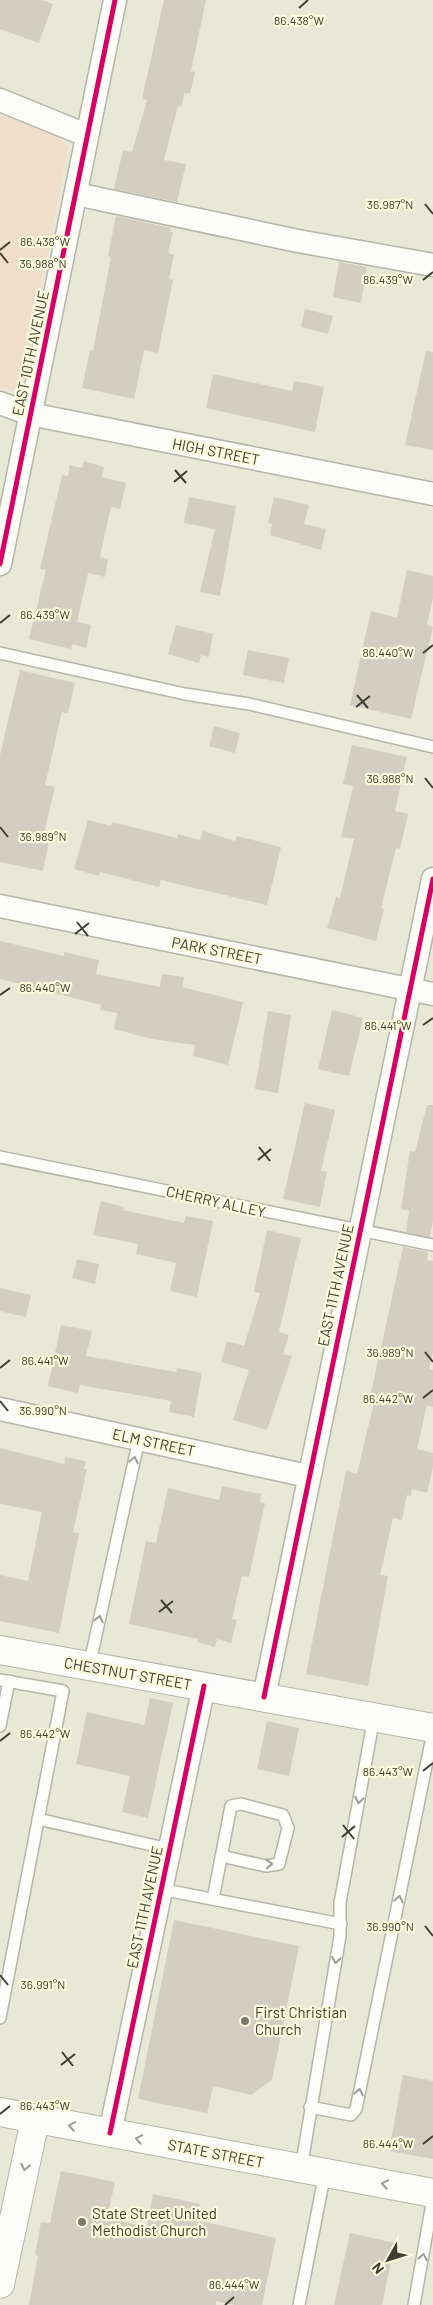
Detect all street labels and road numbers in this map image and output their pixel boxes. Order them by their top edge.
street label: EAST 10TH AVENUE [8,289,52,417]
street label: HIGH STREET [171,434,261,468]
street label: PARK STREET [170,932,264,968]
street label: CHERRY ALLEY [165,1182,267,1220]
street label: EAST 11TH AVENUE [313,1222,357,1348]
street label: ELM STREET [111,1424,197,1460]
street label: CHESTNUT STREET [63,1653,193,1693]
street label: EAST 11TH AVENUE [122,1844,166,1970]
street label: STATE STREET [166,2135,266,2171]

